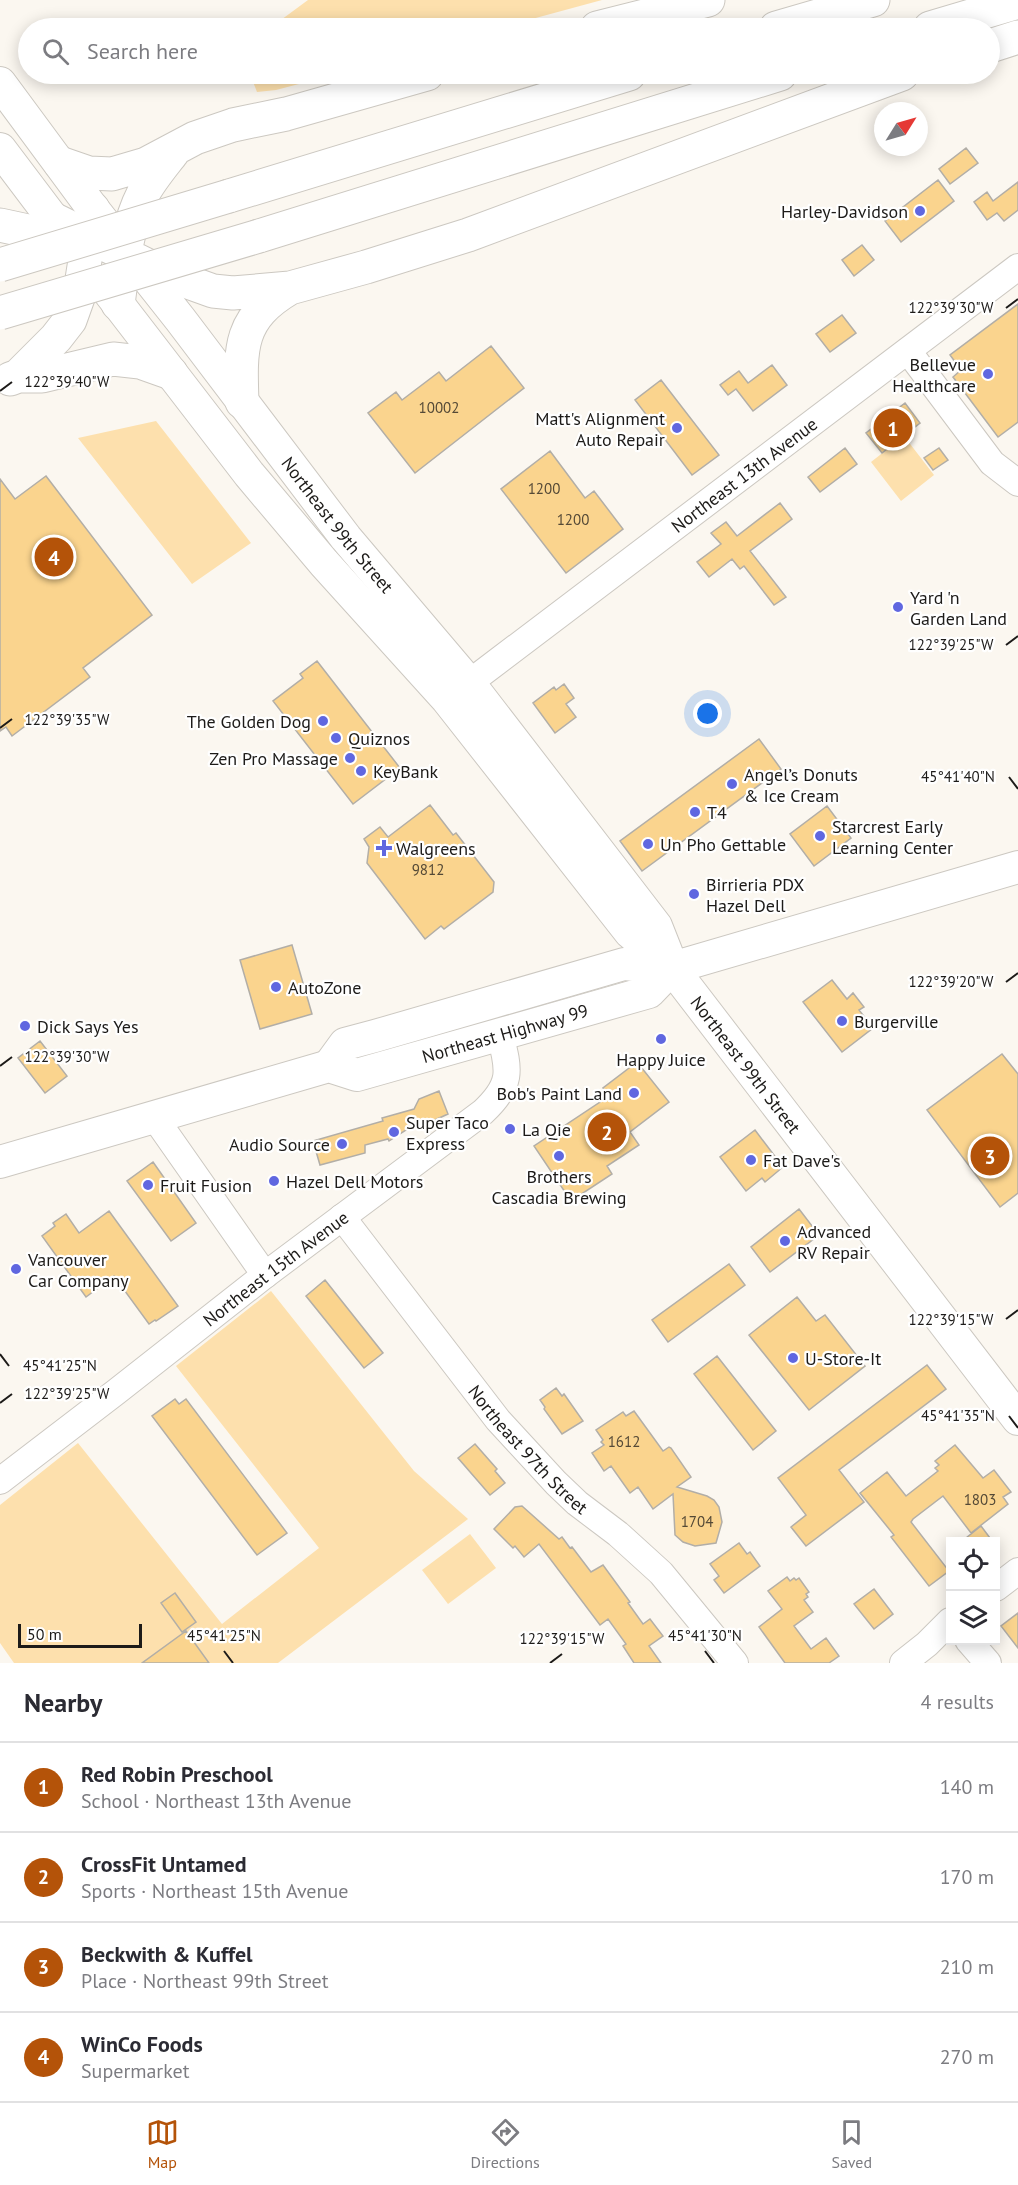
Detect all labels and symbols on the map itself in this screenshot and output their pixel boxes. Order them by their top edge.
north arrow [874,102,928,156]
place label: Harley-Davidson [781,200,908,223]
marker: Harley-Davidson [913,204,927,218]
text: 122°39'30"W [909,298,994,317]
place label: Bellevue Healthcare [892,353,976,397]
marker: Bellevue Healthcare [981,367,995,381]
text: 122°39'40"W [25,372,110,391]
house number: 10002 [419,398,459,417]
pin: 1 [874,406,912,450]
place label: Matt's Alignment Auto Repair [535,407,665,451]
street label: Northeast 13th Avenue [666,412,822,537]
marker: Matt's Alignment Auto Repair [670,421,684,435]
street label: Northeast 99th Street [277,452,399,597]
house number: 1200 [528,479,560,498]
house number: 1200 [557,510,589,529]
pin: 4 [34,534,74,580]
place label: Yard 'n Garden Land [910,586,1007,630]
marker: Yard 'n Garden Land [891,600,905,614]
text: 122°39'25"W [909,635,994,654]
your location [693,699,722,728]
text: 122°39'35"W [25,710,110,729]
place label: The Golden Dog [187,710,311,733]
marker: The Golden Dog [316,714,330,728]
place label: Quiznos [348,727,410,750]
marker: Quiznos [329,731,343,745]
place label: Zen Pro Massage [209,747,338,770]
marker: Zen Pro Massage [343,751,357,765]
place label: KeyBank [373,760,439,783]
place label: Angel’s Donuts & Ice Cream [744,763,858,807]
marker: KeyBank [354,764,368,778]
text: 45°41'40"N [921,767,995,786]
marker: Angel’s Donuts & Ice Cream [725,777,739,791]
place label: T4 [707,801,727,824]
marker: T4 [688,805,702,819]
place label: Starcrest Early Learning Center [832,815,953,859]
marker: Starcrest Early Learning Center [813,829,827,843]
place label: Un Pho Gettable [660,833,786,856]
place label: Walgreens [396,837,476,860]
marker: Un Pho Gettable [641,837,655,851]
marker: Walgreens [377,841,391,855]
house number: 9812 [412,860,444,879]
place label: Birrieria PDX Hazel Dell [706,873,804,917]
marker: Birrieria PDX Hazel Dell [687,887,701,901]
text: 122°39'20"W [909,972,994,991]
place label: AutoZone [288,976,361,999]
marker: AutoZone [269,980,283,994]
street label: Northeast 99th Street [686,991,806,1138]
street label: Northeast Highway 99 [419,998,591,1067]
place label: Burgerville [854,1010,938,1033]
marker: Burgerville [835,1014,849,1028]
place label: Dick Says Yes [37,1015,139,1038]
marker: Dick Says Yes [18,1019,32,1033]
marker: Happy Juice [654,1032,668,1046]
text: 122°39'30"W [25,1047,110,1066]
place label: Happy Juice [616,1048,706,1071]
place label: Bob's Paint Land [497,1082,622,1105]
marker: Bob's Paint Land [627,1086,641,1100]
pin: 2 [588,1110,626,1154]
place label: Super Taco Express [406,1111,489,1155]
place label: La Qie [522,1118,571,1141]
marker: La Qie [503,1122,517,1136]
marker: Super Taco Express [387,1125,401,1139]
place label: Audio Source [229,1133,330,1156]
pin: 3 [970,1134,1010,1178]
marker: Audio Source [335,1137,349,1151]
marker: Brothers Cascadia Brewing [552,1149,566,1163]
place label: Fat Dave's [763,1149,841,1172]
marker: Fat Dave's [744,1153,758,1167]
place label: Brothers Cascadia Brewing [492,1165,626,1209]
place label: Hazel Dell Motors [286,1170,423,1193]
place label: Fruit Fusion [160,1174,252,1197]
marker: Hazel Dell Motors [267,1174,281,1188]
marker: Fruit Fusion [141,1178,155,1192]
street label: Northeast 15th Avenue [198,1205,353,1331]
place label: Advanced RV Repair [797,1220,871,1264]
marker: Advanced RV Repair [778,1234,792,1248]
place label: Vancouver Car Company [27,1248,129,1292]
marker: Vancouver Car Company [9,1262,23,1276]
text: 122°39'15"W [909,1310,994,1329]
place label: U-Store-It [805,1347,881,1370]
marker: U-Store-It [786,1351,800,1365]
text: 45°41'25"N [23,1356,97,1375]
street label: Northeast 97th Street [464,1380,593,1519]
text: 122°39'25"W [25,1384,110,1403]
text: 45°41'35"N [921,1406,995,1425]
house number: 1612 [608,1432,640,1451]
house number: 1803 [964,1490,996,1509]
house number: 1704 [681,1512,713,1531]
scale bar [18,1621,142,1648]
text: 45°41'25"N [187,1626,261,1645]
text: 45°41'30"N [668,1626,742,1645]
text: 122°39'15"W [520,1629,605,1648]

